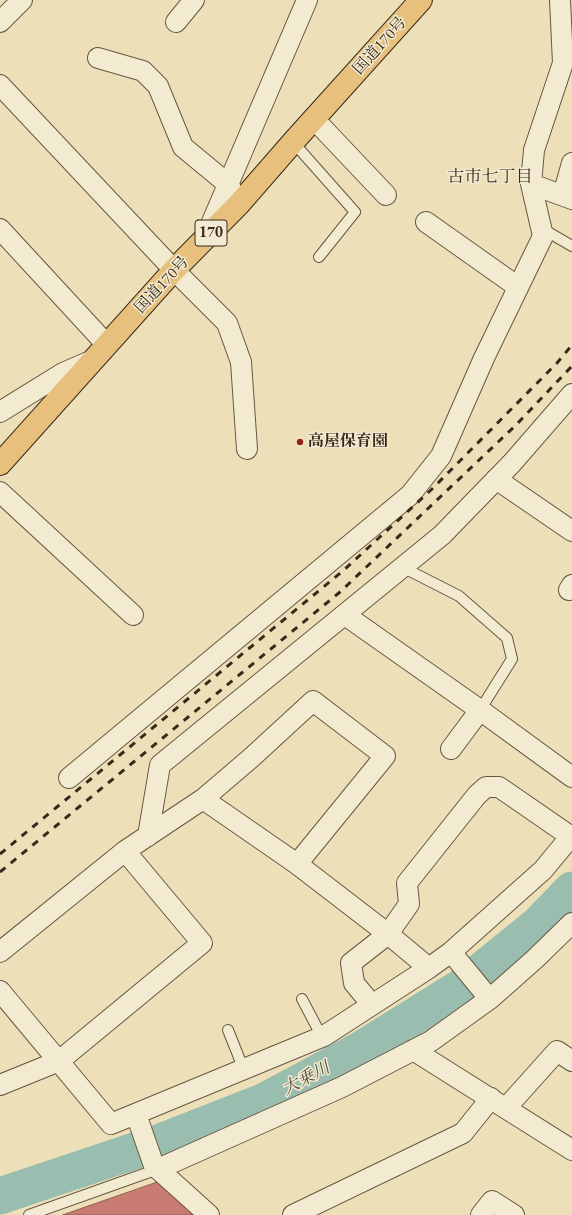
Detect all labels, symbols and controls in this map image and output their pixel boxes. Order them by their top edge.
street label: 国道170号 [349,13,411,79]
district label: 古市七丁目 [448,167,532,187]
road number: 170 [195,220,227,246]
street label: 国道170号 [131,252,193,318]
place label: 高屋保育園 [308,432,388,452]
marker: 高屋保育園 [295,437,305,447]
water label: 大乗川 [279,1058,333,1100]

